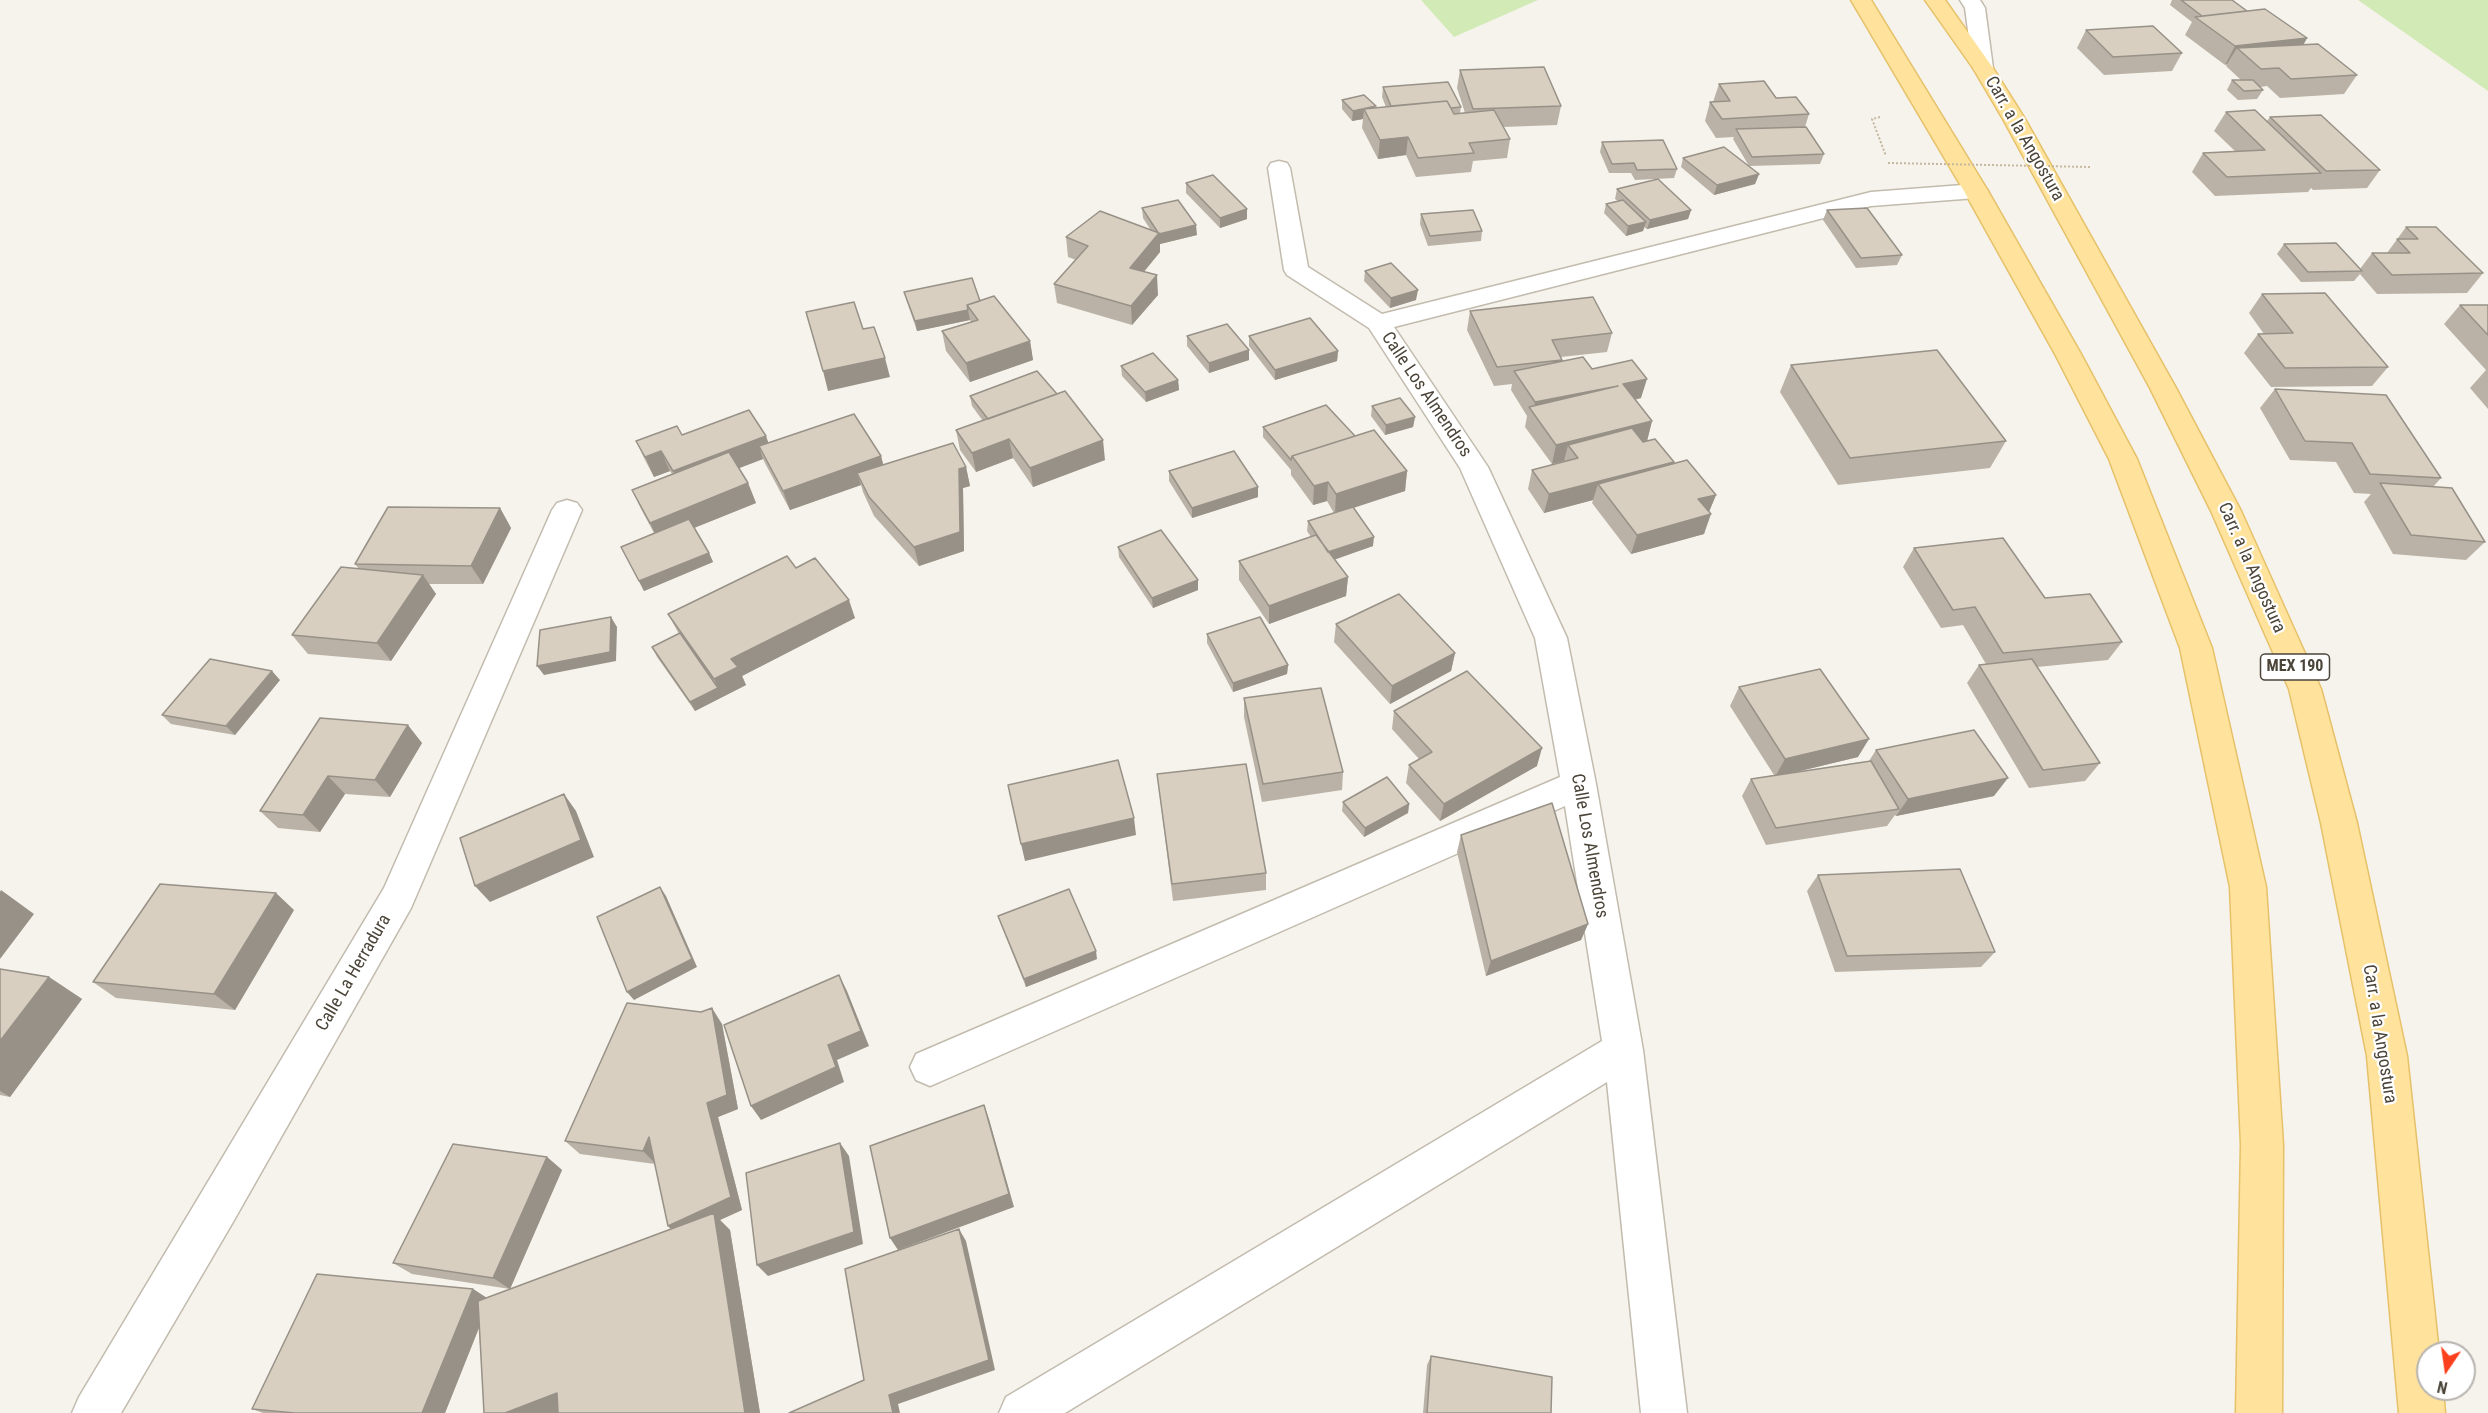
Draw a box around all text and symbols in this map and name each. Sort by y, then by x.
street label: Carr. a la Angostura [1980,73,2068,205]
street label: Calle Los Almendros [1376,328,1476,462]
street label: Carr. a la Angostura [2213,500,2289,636]
road number: MEX 190 [2260,654,2330,680]
street label: Calle Los Almendros [1566,772,1612,920]
street label: Calle La Herradura [312,911,396,1035]
street label: Carr. a la Angostura [2357,963,2401,1105]
north arrow [2416,1341,2476,1401]
text: N [2435,1377,2449,1397]

